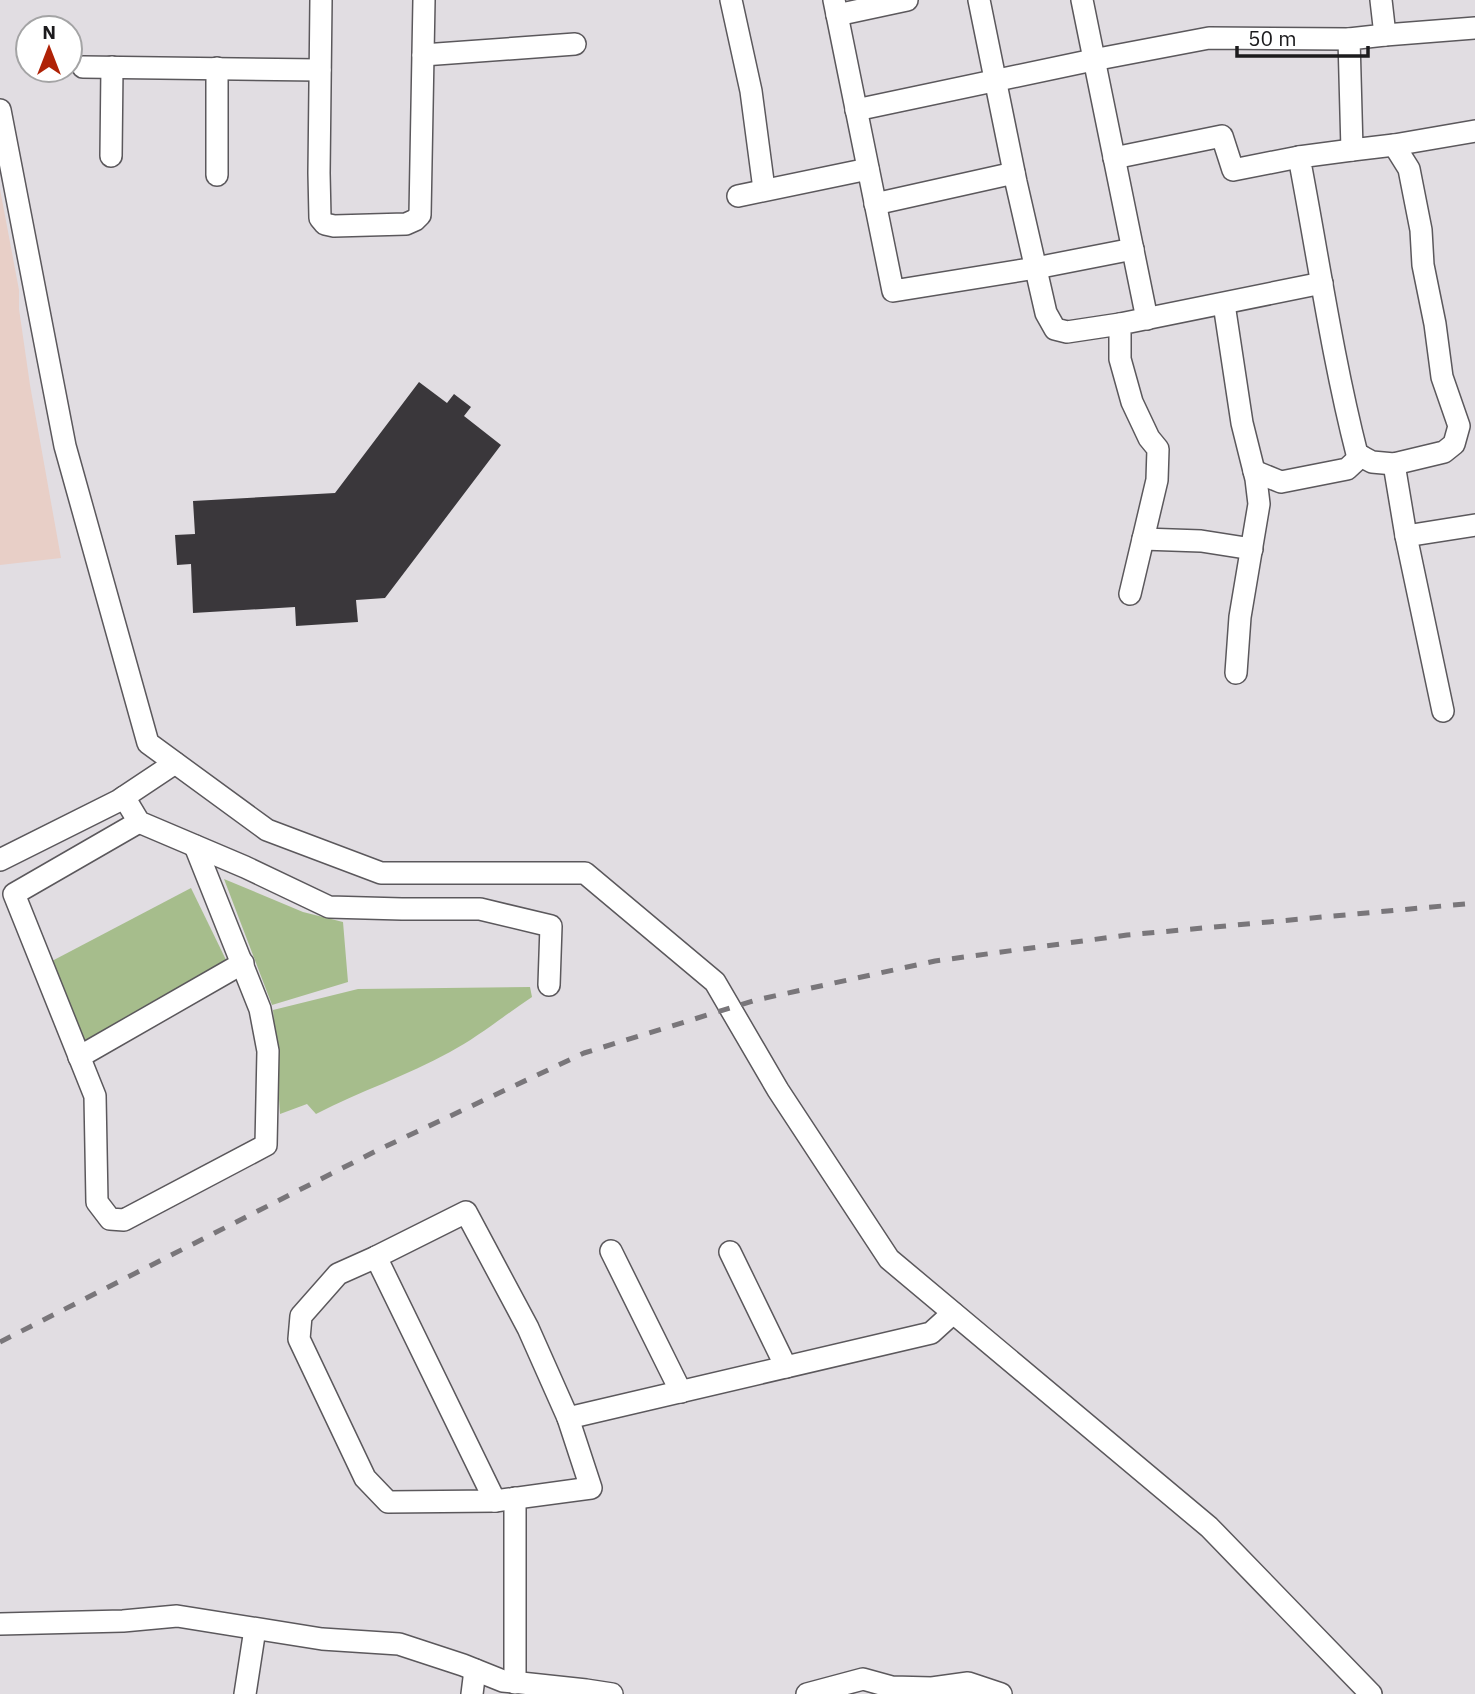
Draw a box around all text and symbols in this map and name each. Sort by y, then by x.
north arrow [14,14,84,84]
scale bar [1237,14,1368,58]
text: N [42,20,56,44]
text: 50 m [1248,24,1297,52]

